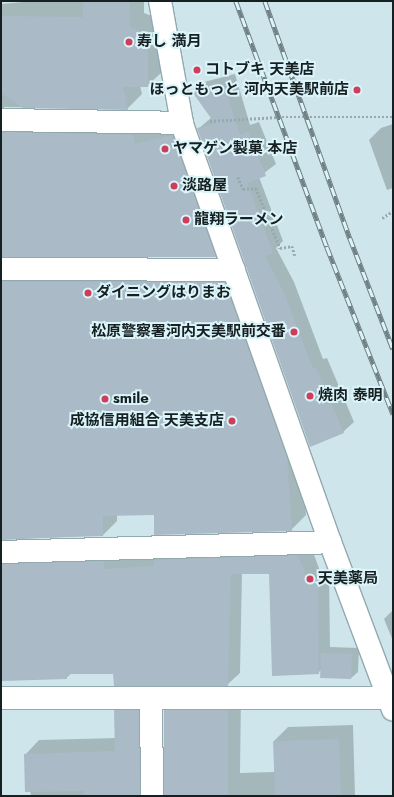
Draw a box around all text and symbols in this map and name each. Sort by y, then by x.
place label: 寿し 満月 [137,33,201,51]
marker: 寿し 満月 [124,37,134,47]
place label: コトブキ 天美店 [205,61,314,79]
marker: コトブキ 天美店 [192,65,202,75]
place label: ほっともっと 河内天美駅前店 [150,81,349,99]
marker: ほっともっと 河内天美駅前店 [352,85,362,95]
place label: ヤマゲン製菓 本店 [173,140,297,158]
marker: ヤマゲン製菓 本店 [160,144,170,154]
place label: 淡路屋 [182,177,227,195]
marker: 淡路屋 [169,181,179,191]
place label: 龍翔ラーメン [194,211,284,229]
marker: 龍翔ラーメン [181,215,191,225]
place label: ダイニングはりまお [96,284,231,302]
marker: ダイニングはりまお [83,288,93,298]
place label: 松原警察署河内天美駅前交番 [91,323,286,341]
marker: 松原警察署河内天美駅前交番 [289,327,299,337]
place label: 焼肉 泰明 [318,387,382,405]
place label: smile [113,390,149,408]
marker: 焼肉 泰明 [305,391,315,401]
marker: smile [100,394,110,404]
place label: 成協信用組合 天美支店 [70,412,224,430]
marker: 成協信用組合 天美支店 [227,416,237,426]
place label: 天美薬局 [318,570,378,588]
marker: 天美薬局 [305,574,315,584]

